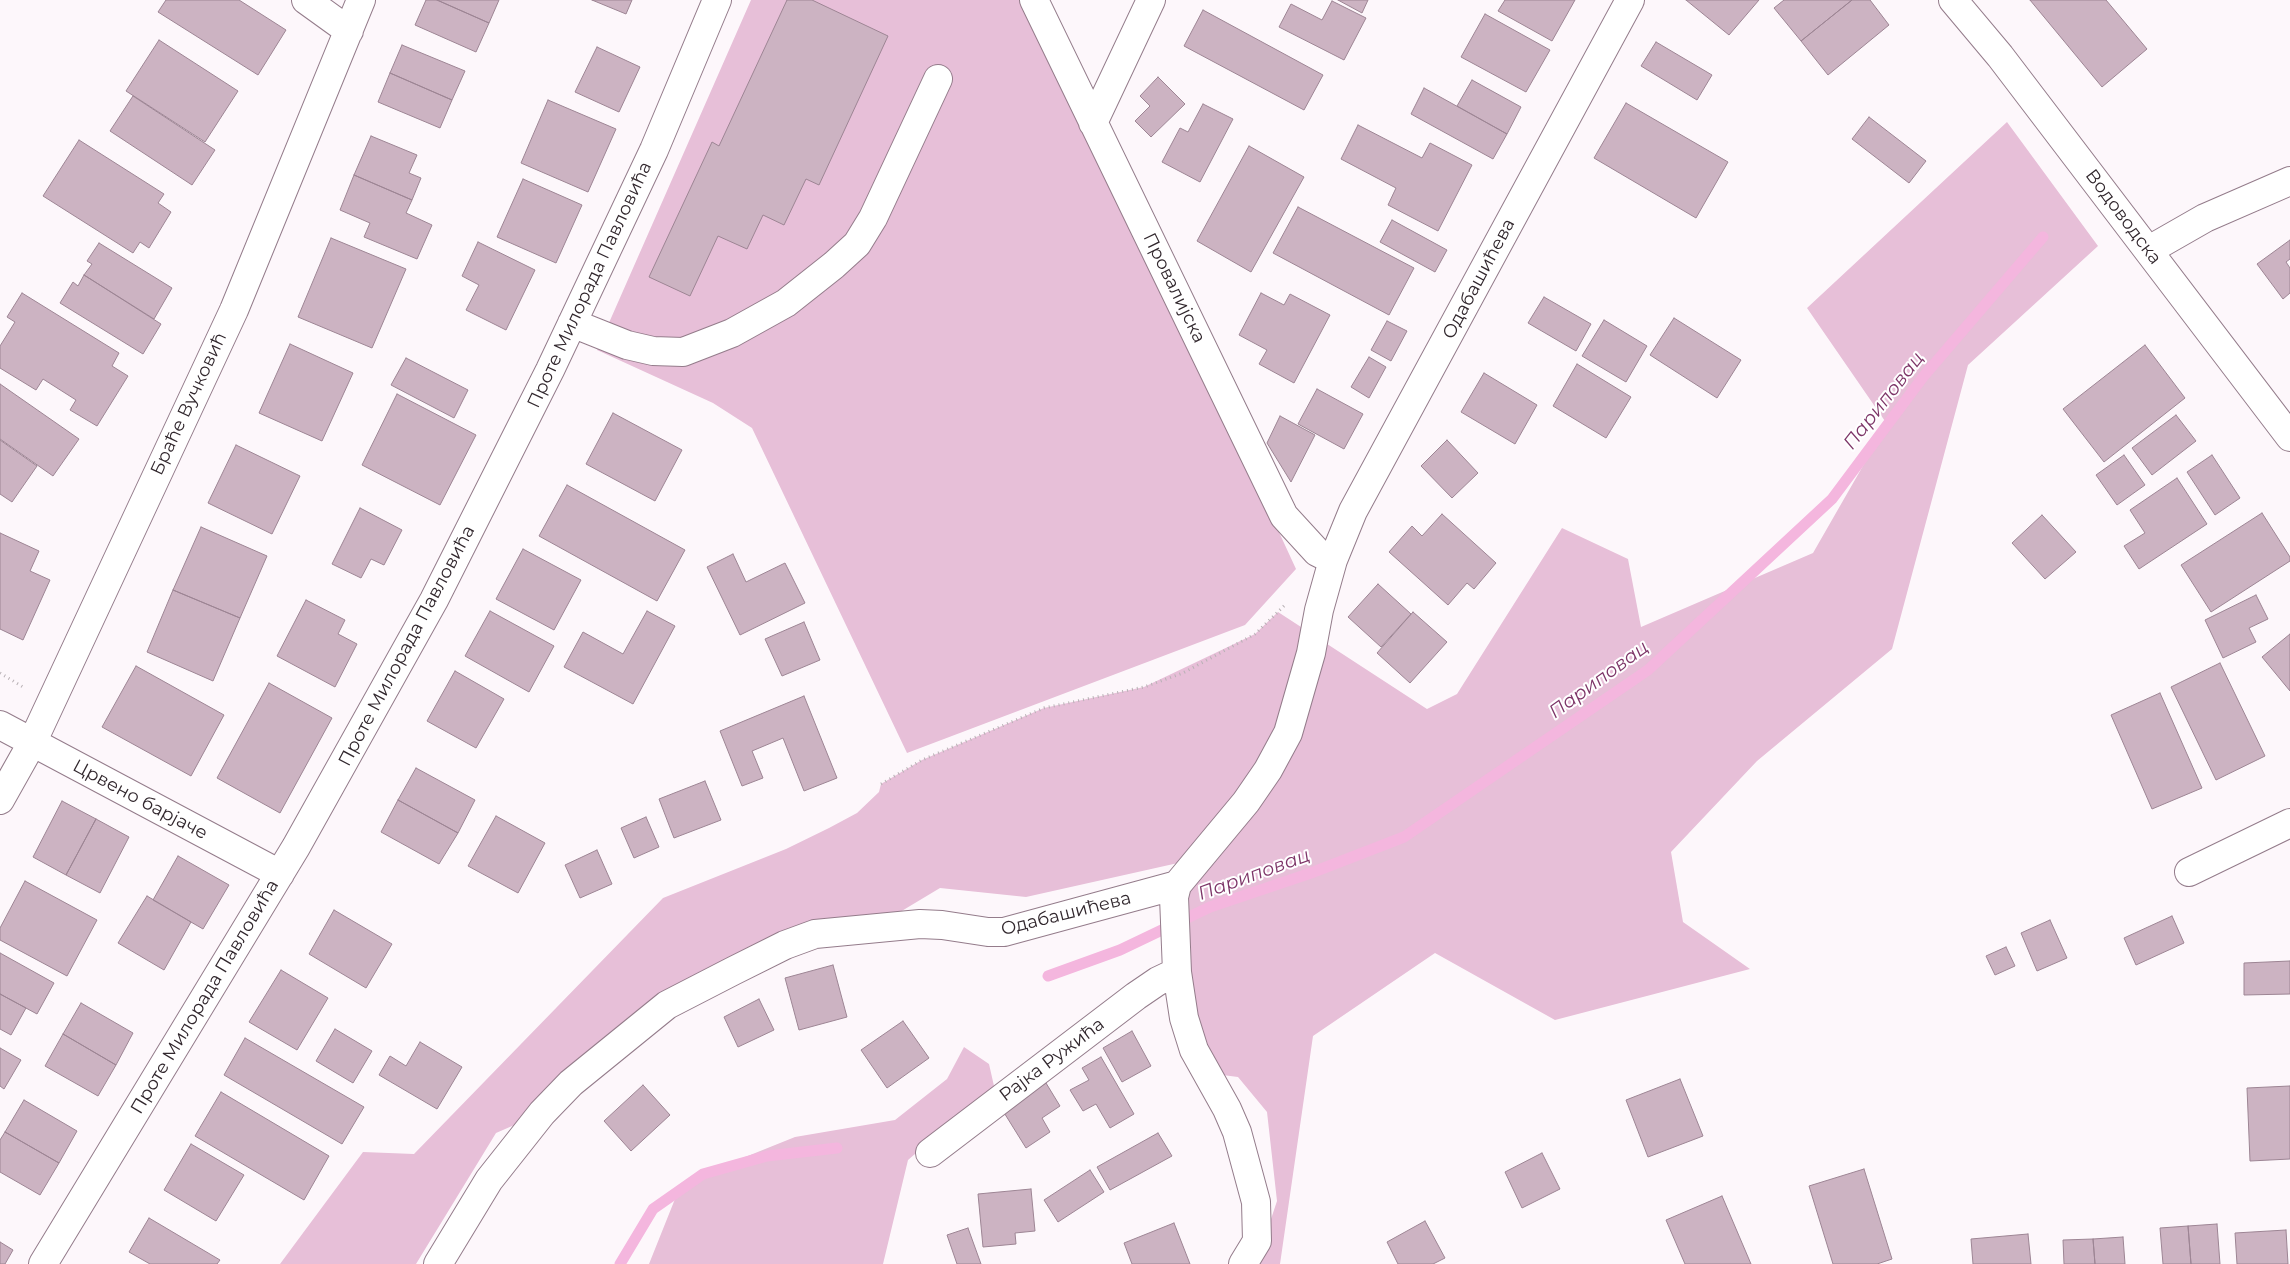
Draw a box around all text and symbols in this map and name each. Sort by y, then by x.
street label: Проте Милорада Павловића [523,158,657,412]
street label: Водоводска [2080,165,2166,269]
street label: Одабашићева [1438,215,1520,343]
street label: Провалијска [1138,229,1210,347]
street label: Браће Вучковић [146,329,232,479]
water label: Париповац [1839,348,1929,454]
street label: Проте Милорада Павловића [334,522,480,770]
water label: Париповац [1545,636,1653,724]
street label: Црвено барјаче [69,755,211,845]
water label: Париповац [1195,844,1313,906]
street label: Проте Милорада Павловића [126,876,284,1118]
street label: Одабашићева [999,887,1133,941]
street label: Рајка Ружића [995,1014,1109,1106]

